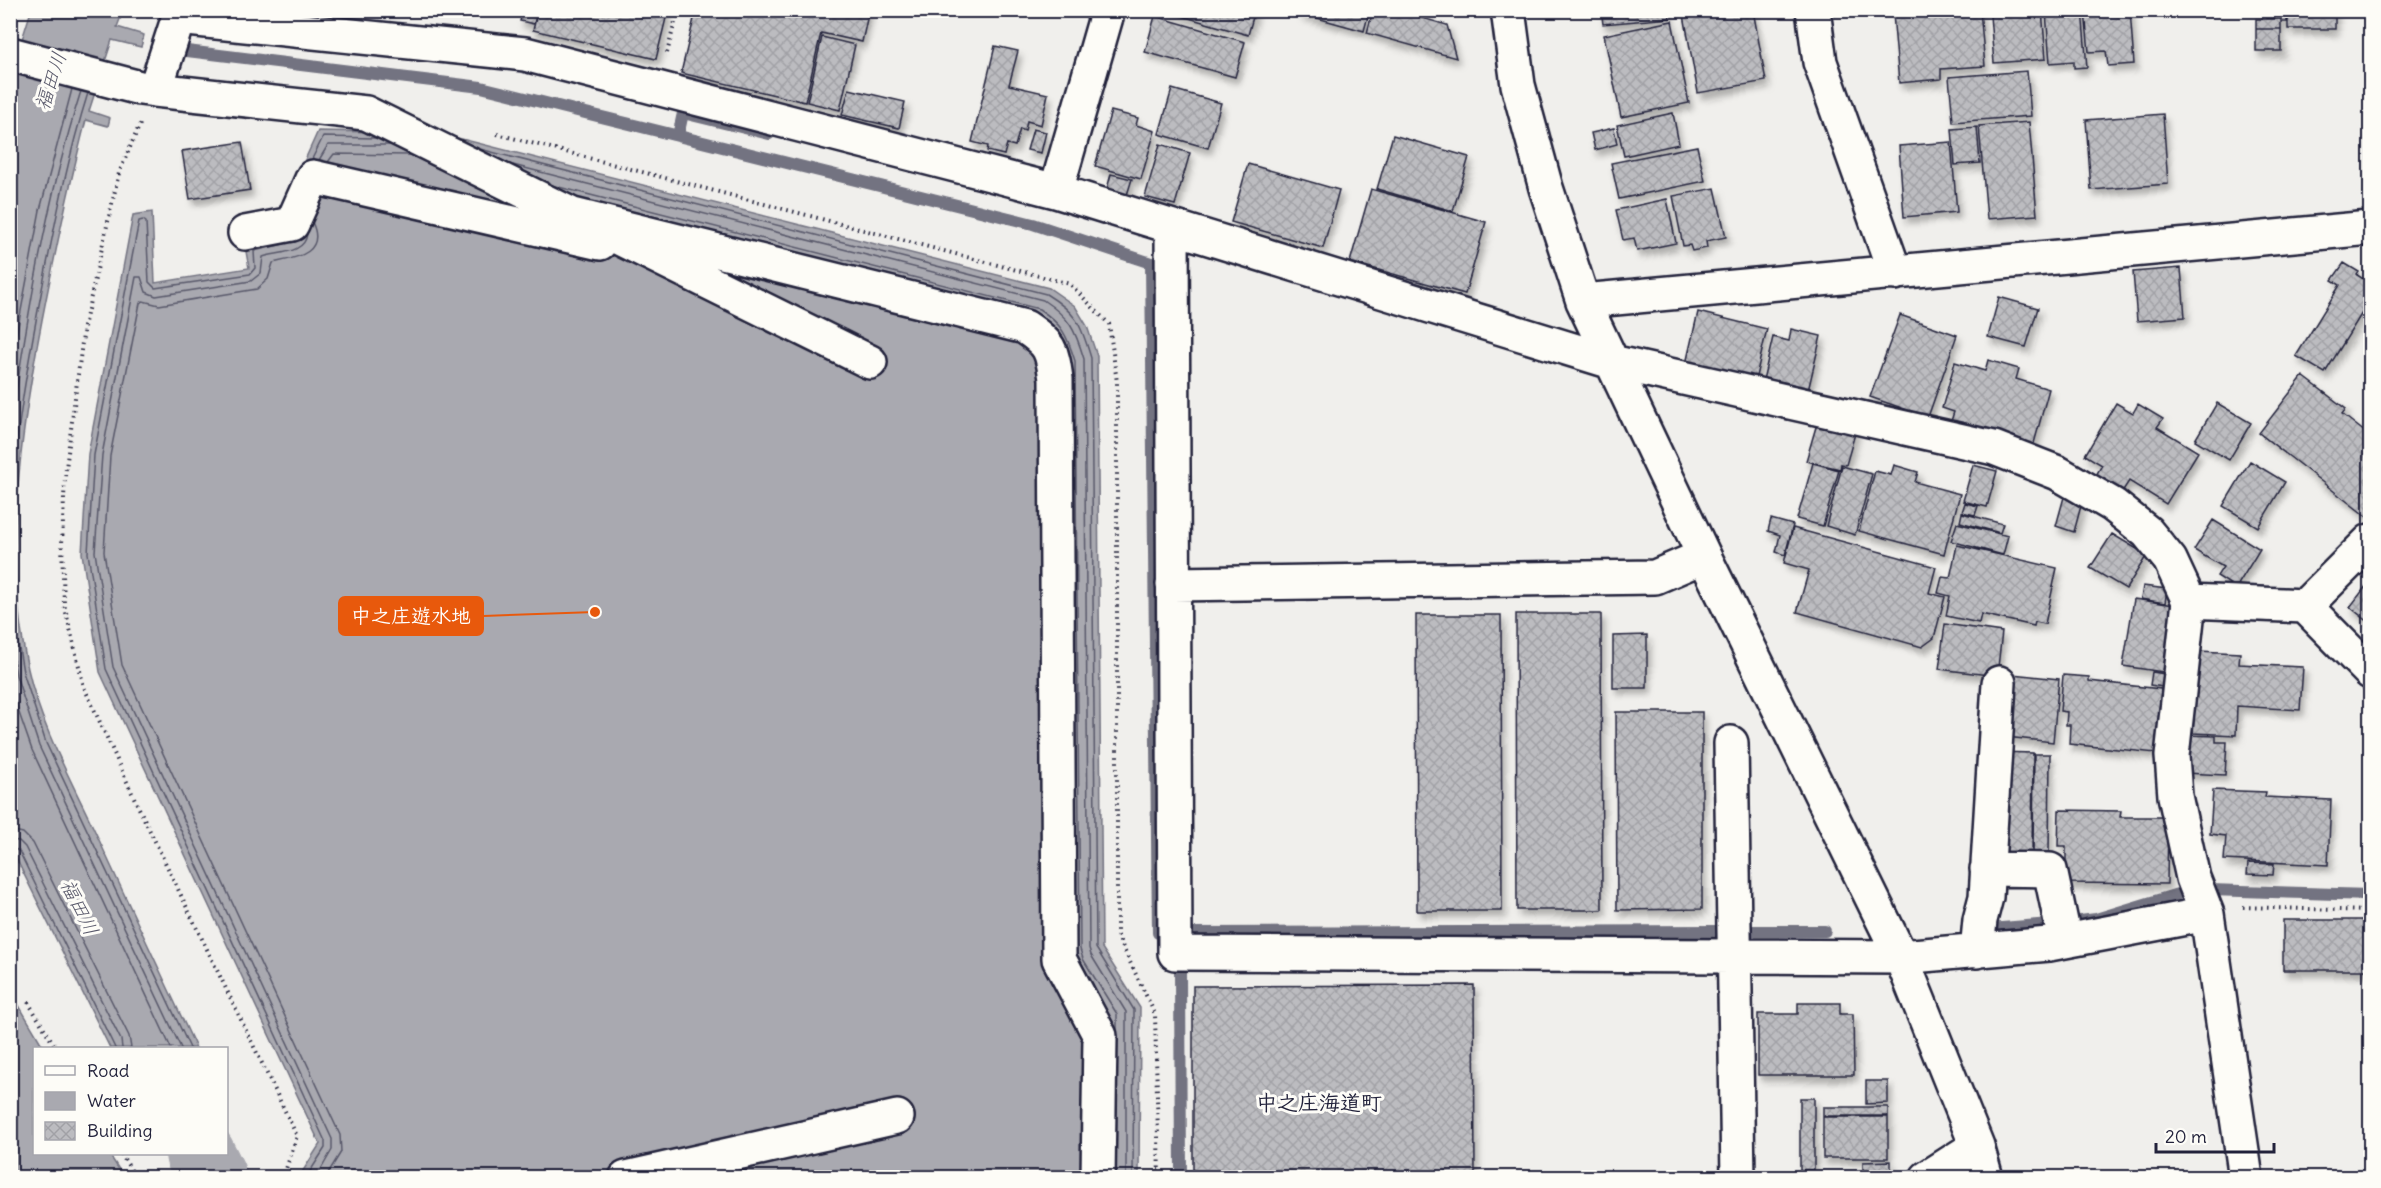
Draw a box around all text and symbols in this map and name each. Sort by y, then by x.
water label: 福田川 [29,49,71,113]
callout: 中之庄遊水地 [339,597,483,635]
text: 中之庄遊水地 [351,603,471,628]
water label: 福田川 [56,875,104,939]
legend [33,1047,228,1155]
text: Road [87,1059,130,1082]
text: Water [87,1089,137,1112]
district label: 中之庄海道町 [1256,1089,1382,1116]
scale bar [2156,1116,2274,1154]
text: Building [87,1119,152,1142]
text: 20 m [2165,1125,2207,1148]

